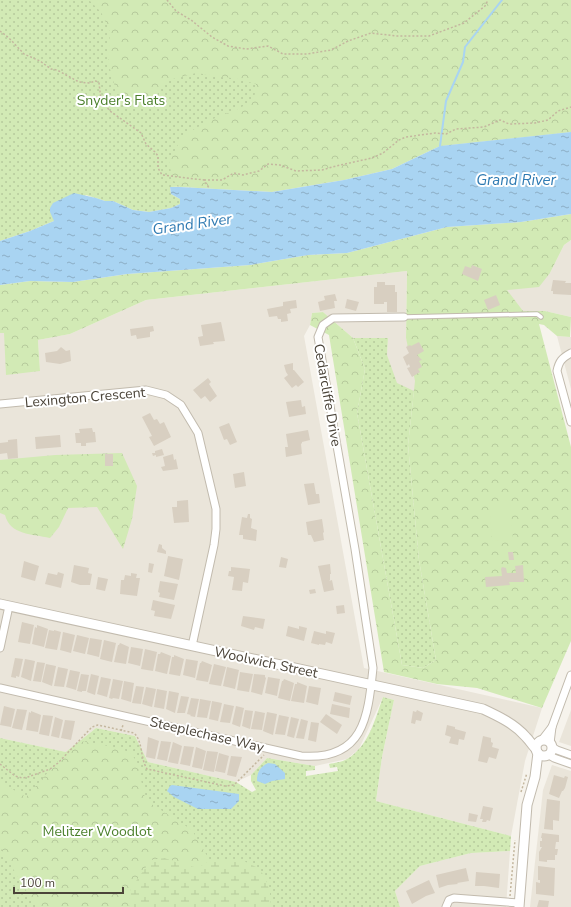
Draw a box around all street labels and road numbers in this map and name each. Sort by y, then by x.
street label: Cedarcliffe Drive [309,342,346,448]
street label: Lexington Crescent [24,383,146,412]
street label: Woolwich Street [212,642,320,683]
street label: Steeplechase Way [148,712,267,757]

